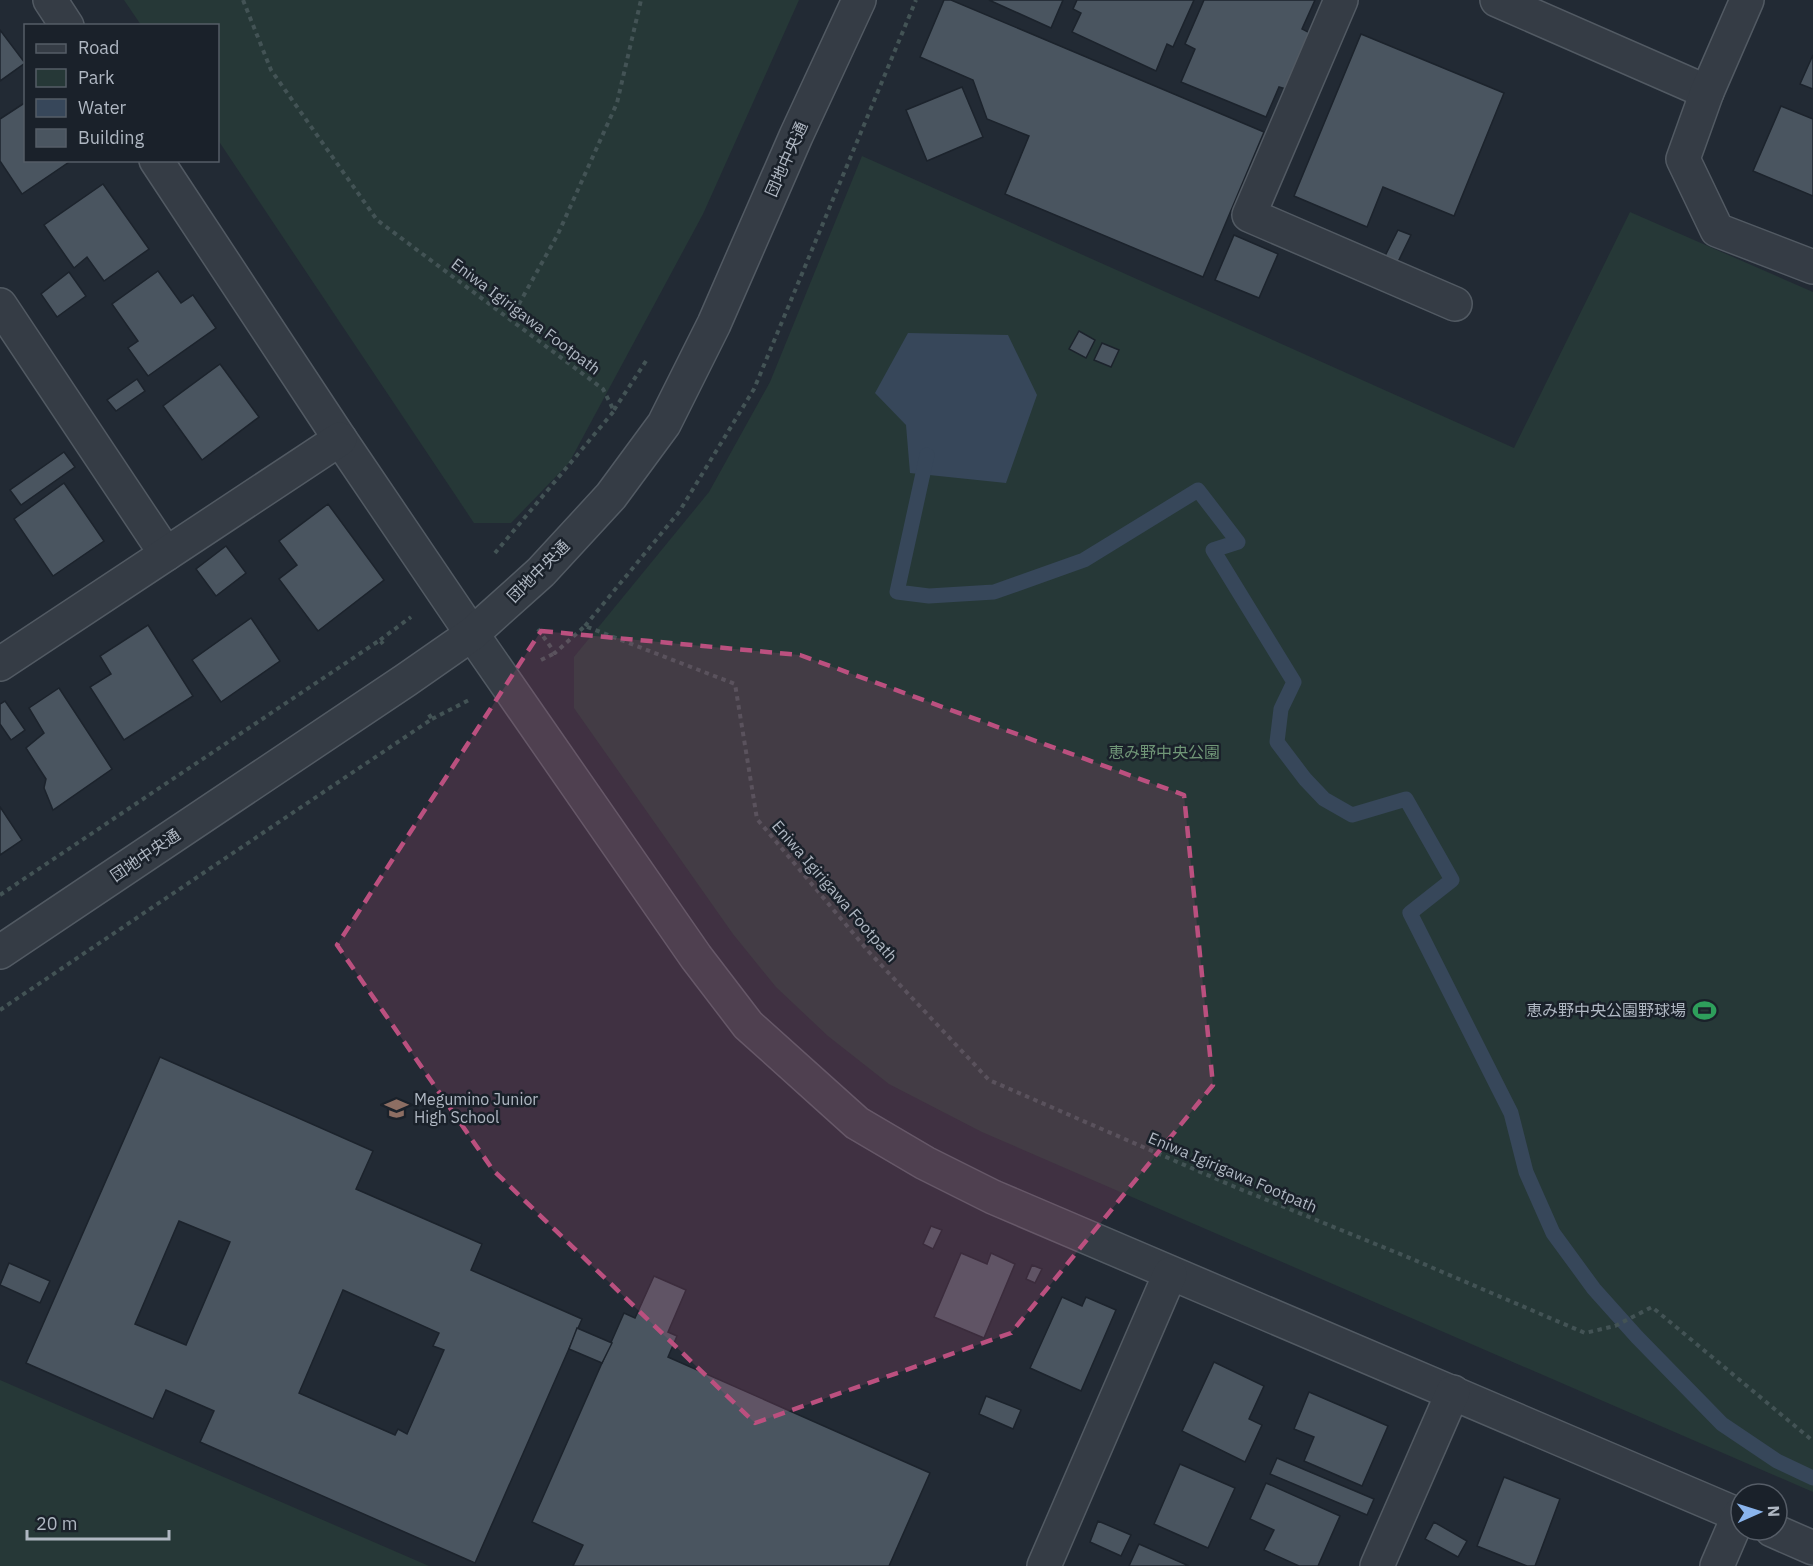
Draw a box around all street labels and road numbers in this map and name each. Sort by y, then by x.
street label: 団地中央通 [761,118,811,200]
street label: Eniwa Igirigawa Footpath [447,253,605,379]
street label: 団地中央通 [503,536,573,606]
street label: Eniwa Igirigawa Footpath [768,816,902,966]
street label: 団地中央通 [106,824,184,886]
street label: Eniwa Igirigawa Footpath [1146,1127,1320,1217]

